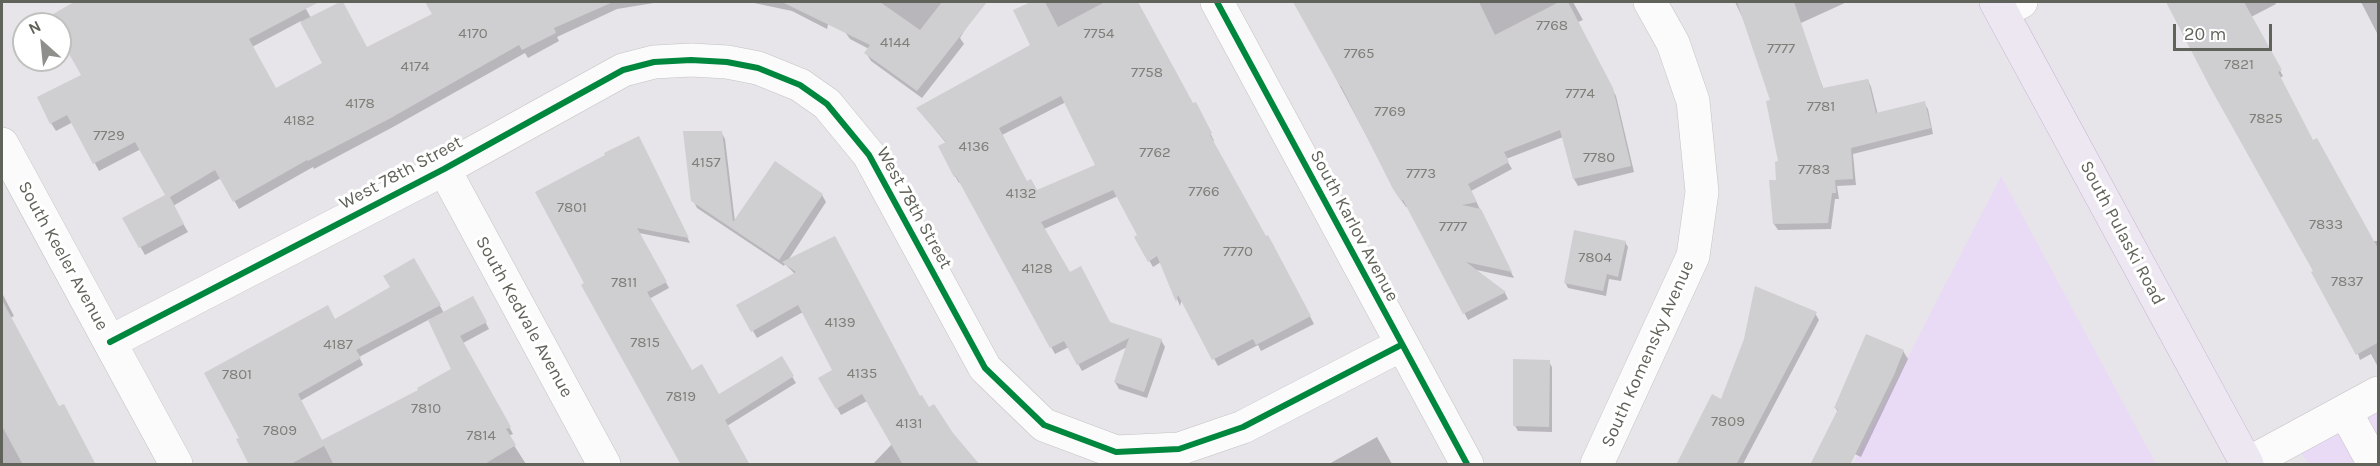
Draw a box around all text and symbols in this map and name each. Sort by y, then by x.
north arrow [12,12,72,72]
scale bar [2176,12,2275,50]
text: N [25,16,44,38]
house number: 7768 [1536,17,1568,35]
text: 20 m [2184,23,2226,45]
house number: 4170 [458,25,488,43]
house number: 7754 [1084,25,1114,43]
house number: 4144 [880,34,910,52]
house number: 7777 [1767,40,1795,58]
house number: 7765 [1343,45,1375,63]
house number: 7821 [2224,56,2254,74]
house number: 4174 [401,58,429,76]
house number: 7758 [1131,64,1163,82]
house number: 7774 [1565,85,1595,103]
house number: 4178 [345,95,375,113]
house number: 7781 [1807,98,1835,116]
house number: 7769 [1374,103,1406,121]
house number: 7825 [2249,110,2283,128]
house number: 4182 [283,112,315,130]
house number: 7729 [93,127,125,145]
street label: West 78th Street [336,132,466,214]
house number: 4136 [959,138,989,156]
street label: West 78th Street [872,143,956,273]
house number: 7762 [1139,144,1171,162]
street label: South Karlov Avenue [1305,147,1403,305]
house number: 7780 [1583,149,1615,167]
house number: 4157 [692,154,720,172]
street label: South Pulaski Road [2075,157,2169,309]
house number: 7783 [1798,161,1830,179]
house number: 7773 [1406,165,1436,183]
street label: South Keeler Avenue [13,178,113,334]
house number: 7766 [1188,183,1220,201]
house number: 4132 [1006,185,1036,203]
house number: 7801 [557,199,587,217]
house number: 7833 [2309,216,2343,234]
house number: 7777 [1439,218,1467,236]
street label: South Kedvale Avenue [471,233,577,401]
house number: 7770 [1223,243,1253,261]
house number: 7804 [1578,249,1612,267]
street label: South Komensky Avenue [1597,257,1699,451]
house number: 4128 [1021,260,1053,278]
house number: 7837 [2331,273,2363,291]
house number: 7811 [611,274,637,292]
house number: 4139 [825,314,855,332]
house number: 7815 [630,334,660,352]
house number: 4187 [323,336,353,354]
house number: 4135 [847,365,877,383]
house number: 7801 [222,366,252,384]
house number: 7819 [666,388,696,406]
house number: 7810 [411,400,441,418]
house number: 7809 [1711,413,1745,431]
house number: 4131 [895,415,923,433]
house number: 7809 [263,422,297,440]
house number: 7814 [466,427,496,445]

